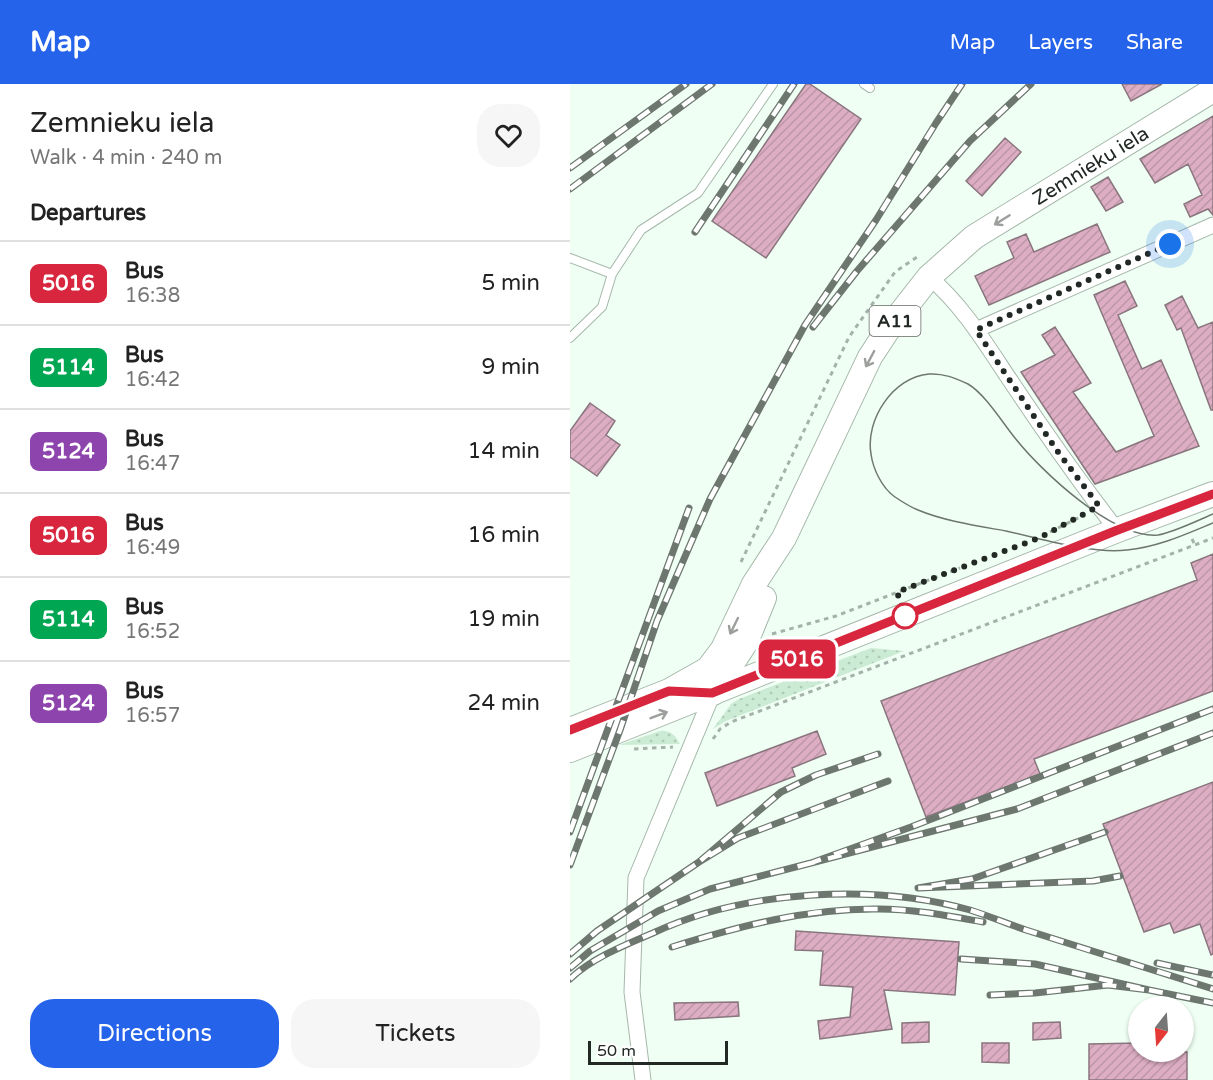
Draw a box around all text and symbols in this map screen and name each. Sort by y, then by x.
text: Map [30,25,90,59]
text: Map [950,30,995,55]
text: Layers [1028,30,1093,55]
text: Share [1126,30,1183,55]
button: heart [477,104,540,167]
text: Zemnieku iela [30,106,214,140]
street label: Zemnieku iela [1029,121,1153,211]
text: Walk · 4 min · 240 m [30,146,222,170]
text: Departures [30,200,146,226]
one-way arrow [994,214,1011,226]
your location [1155,229,1185,259]
text: Bus [125,258,164,284]
text: 5 min [481,270,540,296]
text: 5016 [42,271,95,296]
text: 16:38 [125,284,180,308]
road number: A11 [870,306,920,336]
text: Bus [125,342,164,368]
one-way arrow [864,350,875,368]
text: 9 min [481,354,540,380]
text: 5114 [42,355,95,380]
text: 16:42 [125,368,180,392]
text: Bus [125,426,164,452]
text: 14 min [468,438,540,464]
text: 5124 [42,439,95,464]
text: 16:47 [125,452,180,476]
text: Bus [125,510,164,536]
text: 16 min [468,522,540,548]
text: 5016 [42,523,95,548]
text: 16:49 [125,536,180,560]
text: Bus [125,594,164,620]
unlabelled marker [892,603,918,629]
text: 19 min [468,606,540,632]
text: 5114 [42,607,95,632]
one-way arrow [727,617,739,635]
text: 16:52 [125,620,180,644]
line badge: 5016 [755,640,839,678]
text: 5016 [771,647,823,672]
text: Bus [125,678,164,704]
text: 24 min [468,690,540,716]
text: 5124 [42,691,95,716]
text: 16:57 [125,704,180,728]
one-way arrow [649,709,668,720]
north arrow [1128,996,1194,1062]
map controls [1128,996,1194,1062]
button: Directions [30,999,279,1068]
button: Tickets [291,999,540,1068]
scale bar [588,1038,728,1066]
text: 50 m [597,1041,636,1061]

